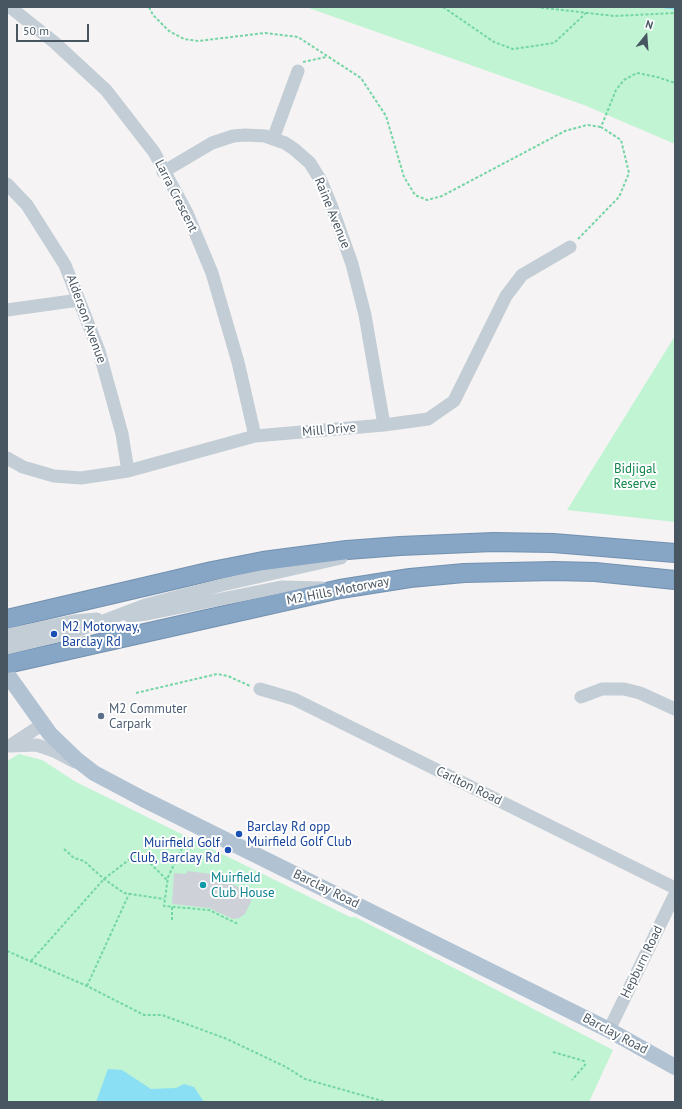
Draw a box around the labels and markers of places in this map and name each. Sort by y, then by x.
place label: M2 Motorway, Barclay Rd [62,619,140,650]
marker: M2 Motorway, Barclay Rd [49,629,59,639]
place label: M2 Commuter Carpark [109,701,187,732]
marker: M2 Commuter Carpark [96,711,106,721]
place label: Barclay Rd opp Muirfield Golf Club [247,819,352,850]
marker: Barclay Rd opp Muirfield Golf Club [234,829,244,839]
place label: Muirfield Golf Club, Barclay Rd [130,835,220,866]
marker: Muirfield Golf Club, Barclay Rd [223,845,233,855]
place label: Muirfield Club House [211,870,275,901]
marker: Muirfield Club House [198,880,208,890]

